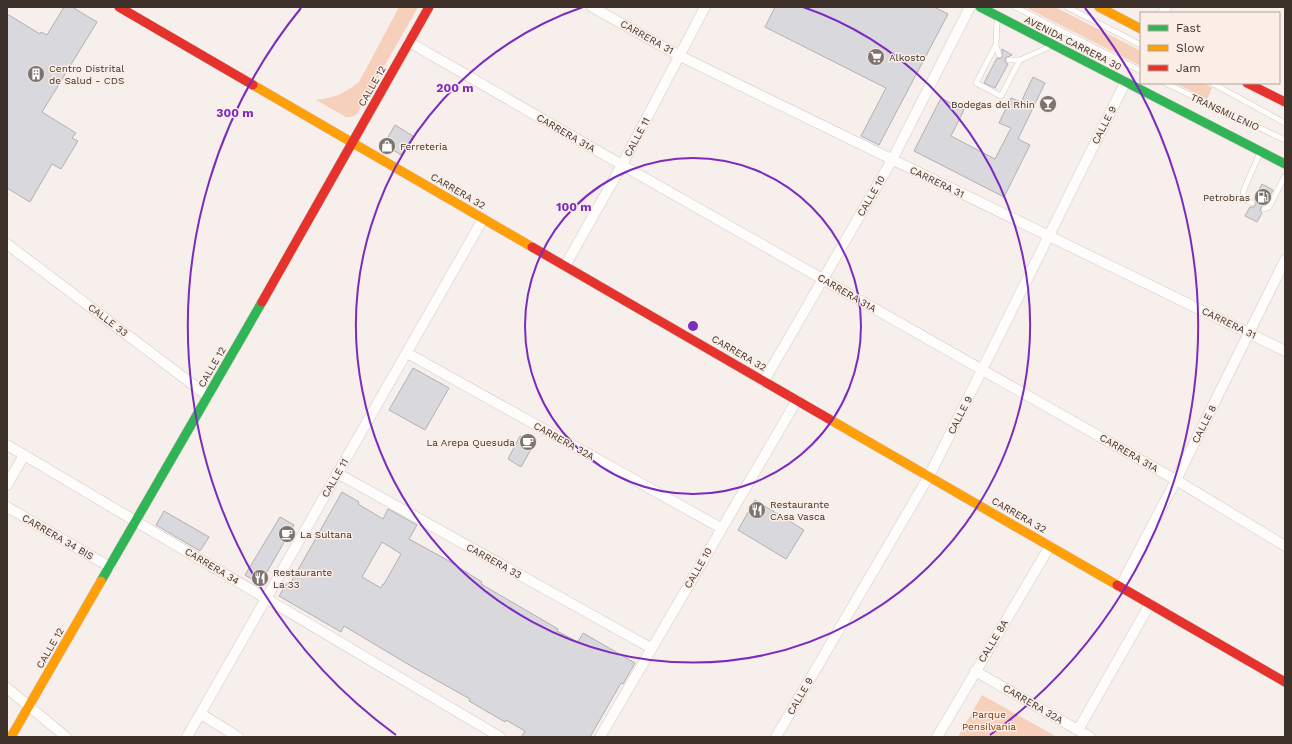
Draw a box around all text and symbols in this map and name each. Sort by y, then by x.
legend [1140,12,1280,84]
street label: AVENIDA CARRERA 30 [1023,14,1123,72]
street label: CARRERA 31 [618,18,676,56]
text: Fast [1176,21,1201,35]
text: Slow [1176,41,1204,55]
supermarket icon: Alkosto [866,47,886,67]
place label: Alkosto [889,52,926,63]
text: Jam [1176,61,1201,75]
place label: Centro Distrital de Salud - CDS [49,63,124,86]
building icon: Centro Distrital de Salud - CDS [26,64,46,84]
street label: CALLE 12 [356,64,388,108]
text: 200 m [436,81,474,95]
street label: TRANSMILENIO [1189,91,1261,133]
bar icon: Bodegas del Rhin [1038,94,1058,114]
place label: Bodegas del Rhin [951,99,1035,110]
street label: CALLE 9 [1090,104,1118,146]
text: 300 m [216,106,254,120]
street label: CARRERA 31A [535,112,598,154]
street label: CALLE 11 [622,116,652,158]
shop icon: Ferreteria [377,136,397,156]
place label: Ferreteria [400,141,448,152]
street label: CARRERA 31 [908,164,966,200]
street label: CARRERA 32 [429,171,487,211]
street label: CALLE 10 [855,174,887,218]
fuel station icon: Petrobras [1253,187,1273,207]
place label: Petrobras [1203,192,1250,203]
text: 100 m [556,200,592,214]
street label: CARRERA 31A [816,272,879,314]
street label: CALLE 33 [86,302,130,339]
street label: CARRERA 31 [1200,305,1258,341]
centre of rings [686,319,700,333]
street label: CARRERA 32 [710,333,768,373]
street label: CALLE 12 [196,345,228,389]
street label: CALLE 9 [946,394,974,436]
street label: CALLE 8 [1190,403,1218,445]
street label: CARRERA 32A [532,420,597,462]
cafe icon: La Arepa Quesuda [518,432,538,452]
street label: CARRERA 31A [1098,432,1161,474]
place label: La Arepa Quesuda [426,437,515,448]
street label: CALLE 11 [320,457,350,499]
street label: CARRERA 32 [990,495,1048,535]
place label: Restaurante CAsa Vasca [770,499,829,522]
restaurant icon: Restaurante CAsa Vasca [747,500,767,520]
street label: CARRERA 34 BIS [20,512,96,562]
cafe icon: La Sultana [277,524,297,544]
place label: La Sultana [300,529,352,540]
street label: CARRERA 33 [465,541,524,581]
street label: CARRERA 34 [183,545,241,587]
street label: CALLE 10 [682,546,714,590]
place label: Restaurante La 33 [273,567,332,590]
restaurant icon: Restaurante La 33 [250,568,270,588]
street label: CALLE 8A [976,617,1010,664]
street label: CALLE 12 [34,626,66,670]
street label: CALLE 9 [785,675,815,717]
street label: CARRERA 32A [1001,682,1065,726]
park label: Parque Pensilvania [962,709,1016,732]

